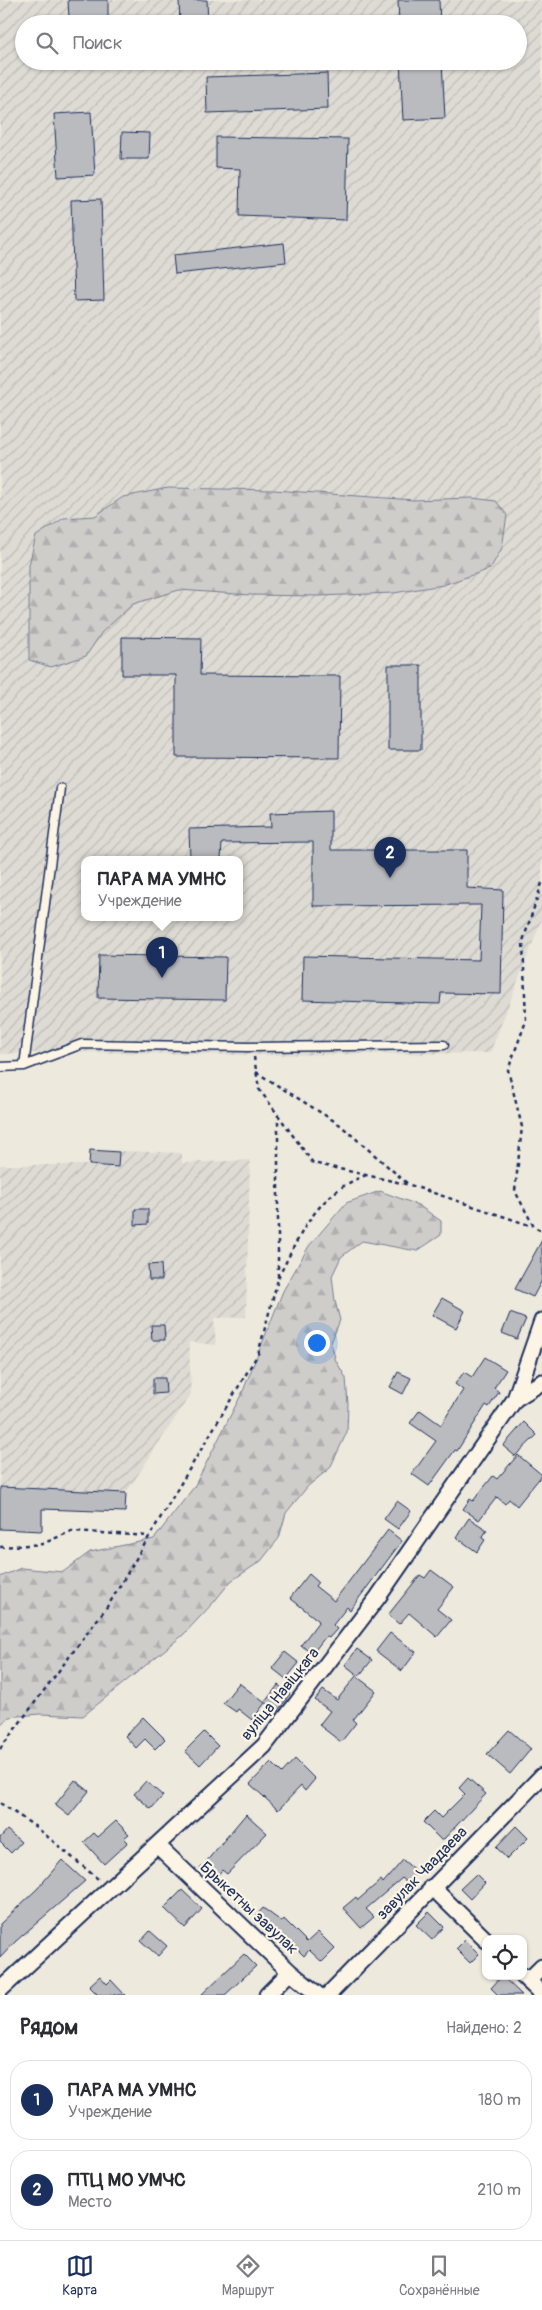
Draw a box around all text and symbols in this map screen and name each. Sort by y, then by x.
search box [15,15,527,70]
icon: search [33,29,61,57]
text: Поиск [73,31,123,55]
pin: 2 [374,837,406,878]
popup [81,856,243,921]
text: ПАРА МА УМНС [98,867,226,891]
text: Учреждение [98,891,182,911]
pin: 1 [146,937,178,978]
your location [304,1330,330,1356]
street label: вуліца Навіцкага [236,1643,324,1745]
street label: завулак Чаадаева [372,1822,472,1924]
street label: Брыкетны завулак [196,1857,302,1959]
map controls [482,1935,527,1980]
button: locate [482,1935,527,1980]
text: Рядом [20,2014,78,2041]
text: Найдено: 2 [446,2018,522,2038]
text: ПАРА МА УМНС [68,2078,197,2102]
text: 1 [34,2090,40,2110]
text: 180 m [478,2090,521,2110]
text: Учреждение [68,2102,152,2122]
text: ПТЦ МО УМЧС [68,2168,186,2192]
text: 2 [33,2180,41,2200]
text: 210 m [477,2180,521,2200]
text: Место [68,2192,112,2212]
tab: Карта [62,2252,97,2299]
tab: Маршрут [222,2252,274,2299]
tab: Сохранённые [399,2252,480,2299]

